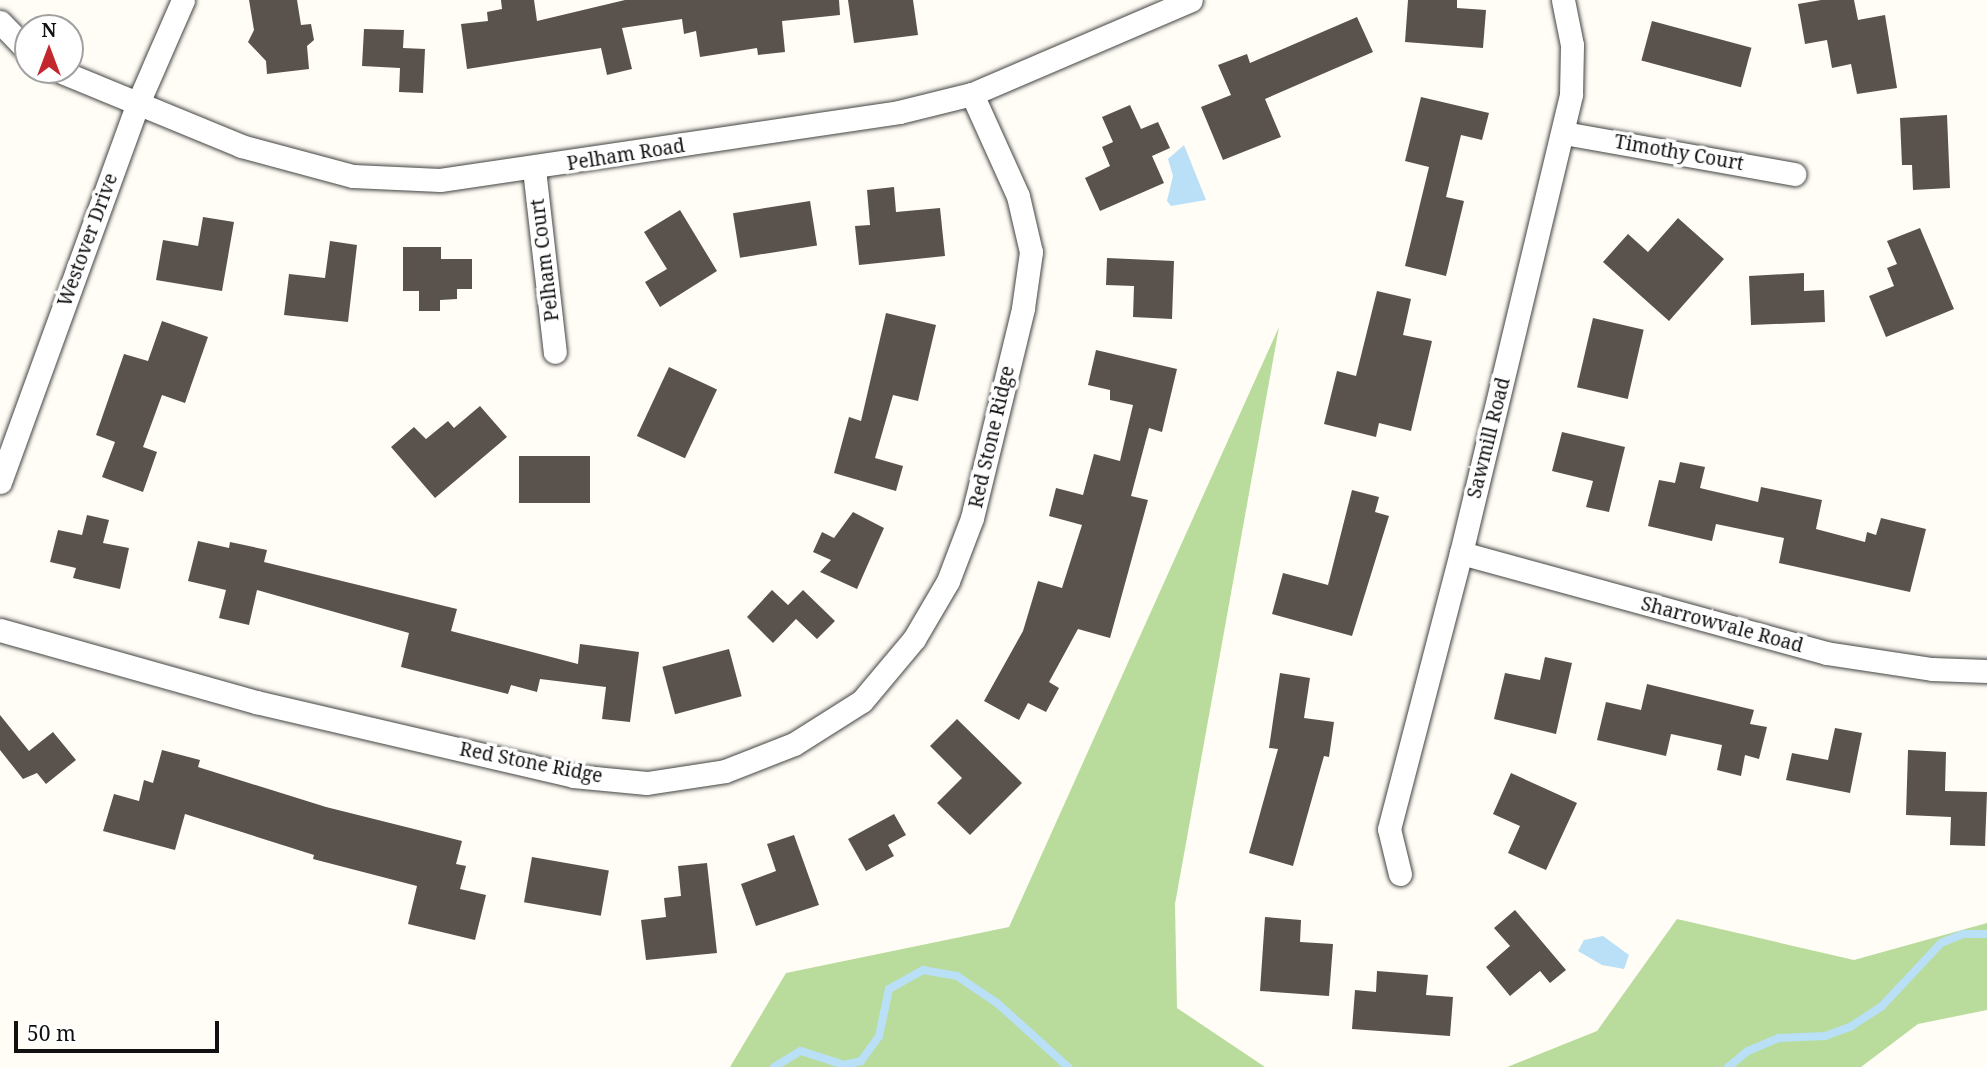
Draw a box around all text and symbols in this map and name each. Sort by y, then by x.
north arrow [14,14,84,84]
text: N [42,17,56,43]
street label: Timothy Court [1613,130,1745,176]
street label: Pelham Road [565,134,687,176]
street label: Westover Drive [53,170,123,310]
street label: Pelham Court [526,197,564,323]
street label: Red Stone Ridge [965,364,1019,510]
street label: Sawmill Road [1463,375,1515,501]
street label: Sharrowvale Road [1638,592,1806,658]
street label: Red Stone Ridge [458,738,604,788]
scale bar [18,1007,222,1052]
text: 50 m [27,1019,76,1047]

